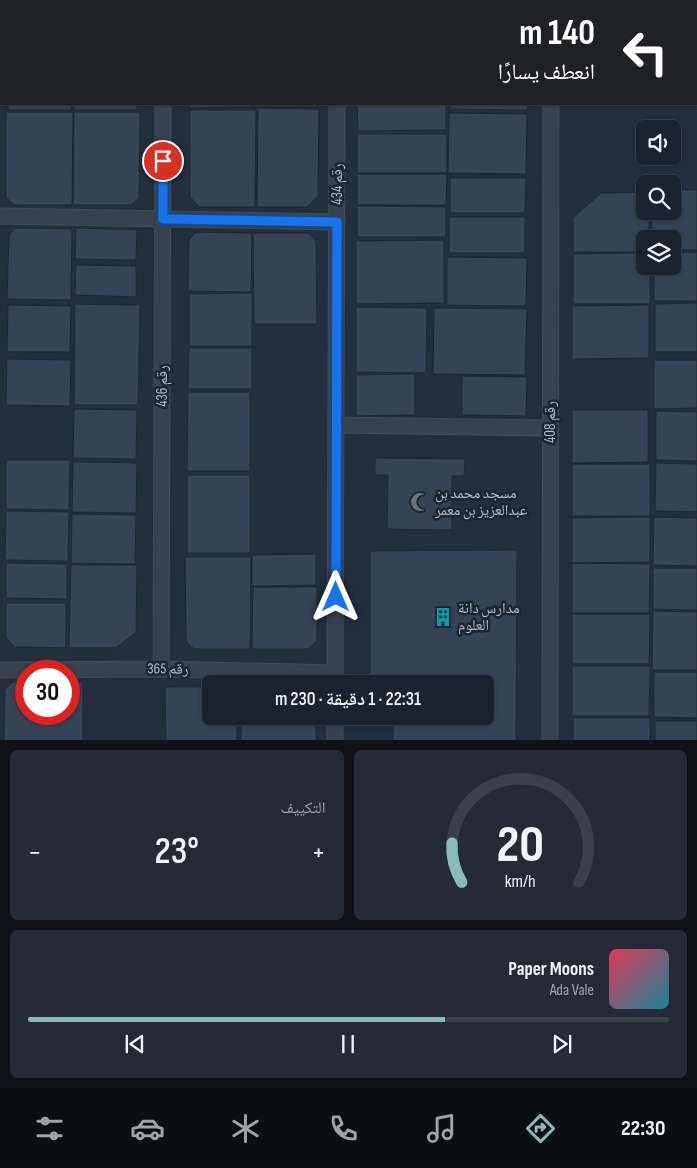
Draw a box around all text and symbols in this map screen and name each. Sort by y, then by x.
text: 140 m [519,12,595,55]
icon: left [613,20,678,85]
text: انعطف يسارًا [498,59,595,86]
map controls [636,120,681,275]
button: sound [636,120,681,165]
pin [142,140,184,182]
icon: arrive [149,147,177,175]
street label: رقم 434 [328,163,347,205]
button: search [636,175,681,220]
button: layers [636,230,681,275]
street label: رقم 436 [153,365,172,407]
street label: رقم 408 [541,401,560,443]
place label: مسجد محمد بن عبدالعزيز بن معمر [434,484,528,520]
mosque icon: مسجد محمد بن عبدالعزيز بن معمر [409,491,431,513]
position arrow [309,570,361,622]
place label: مدارس دانة العلوم [458,599,520,635]
building icon: مدارس دانة العلوم [432,606,454,628]
street label: رقم 365 [147,659,189,679]
speed limit sign: 30 [15,660,80,725]
text: 22:31 · 1 دقيقة · 230 m [275,688,421,711]
text: التكييف [281,799,326,818]
text: 20 [496,814,544,877]
text: 23° [154,829,199,874]
text: − [28,836,42,869]
text: + [312,836,326,869]
text: km/h [505,871,536,892]
text: Paper Moons [508,958,594,981]
text: Ada Vale [550,981,594,1000]
icon: previous [121,1030,149,1058]
icon: pause [334,1030,362,1058]
icon: next [548,1030,576,1058]
icon: filters [32,1111,67,1146]
icon: car [130,1111,165,1146]
icon: climate [228,1111,263,1146]
icon: phone [326,1111,361,1146]
icon: music [424,1111,459,1146]
icon: directions [523,1111,558,1146]
text: 22:30 [621,1115,665,1142]

